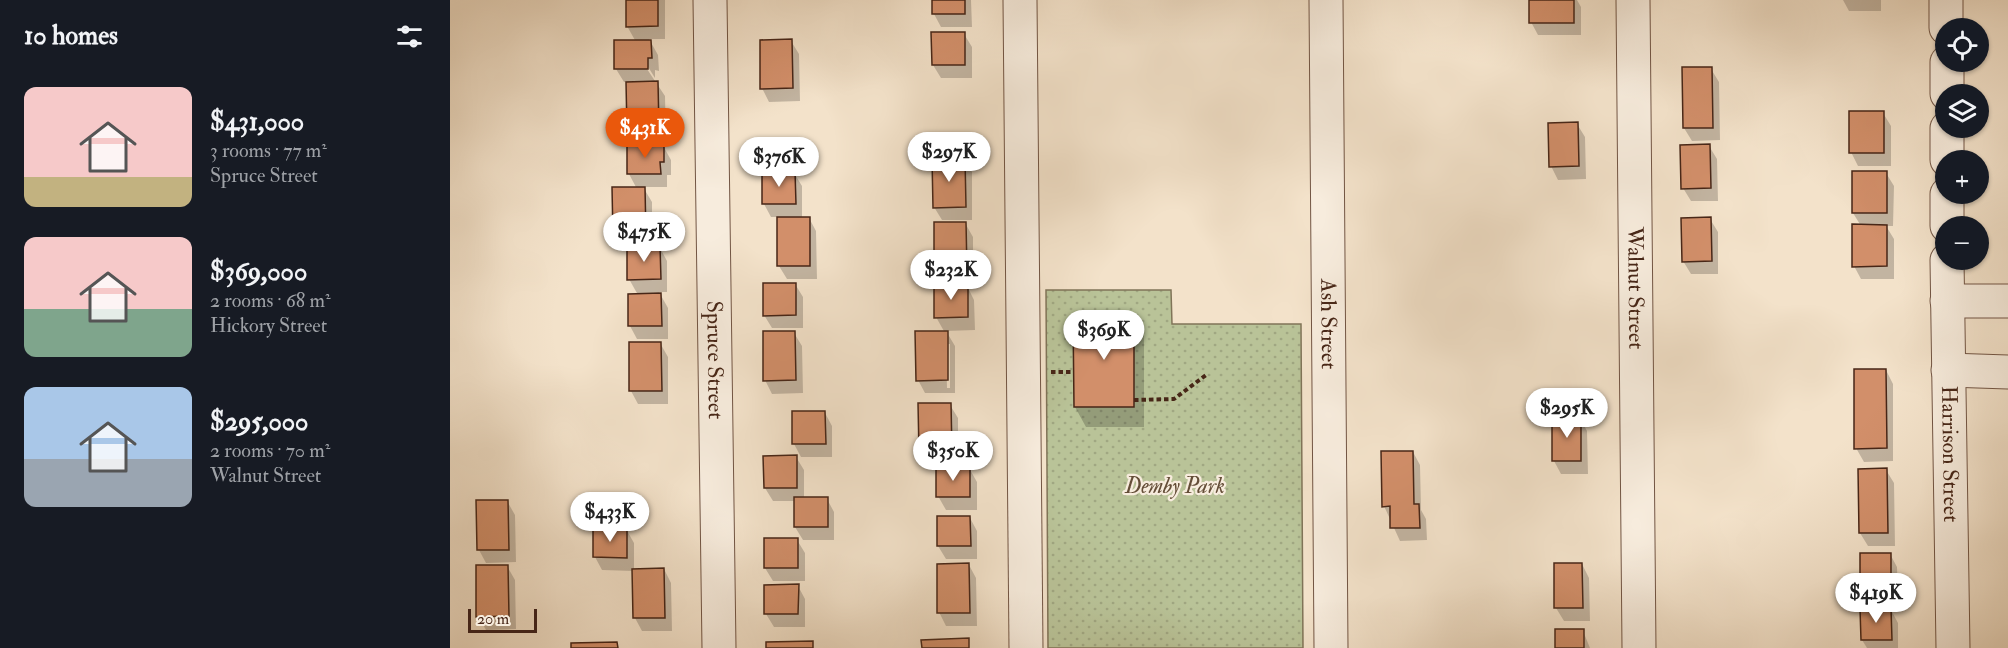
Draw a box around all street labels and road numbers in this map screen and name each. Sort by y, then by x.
street label: Walnut Street [1621,226,1650,349]
street label: Ash Street [1314,278,1343,369]
street label: Spruce Street [699,300,730,420]
street label: Harrison Street [1935,385,1965,522]

